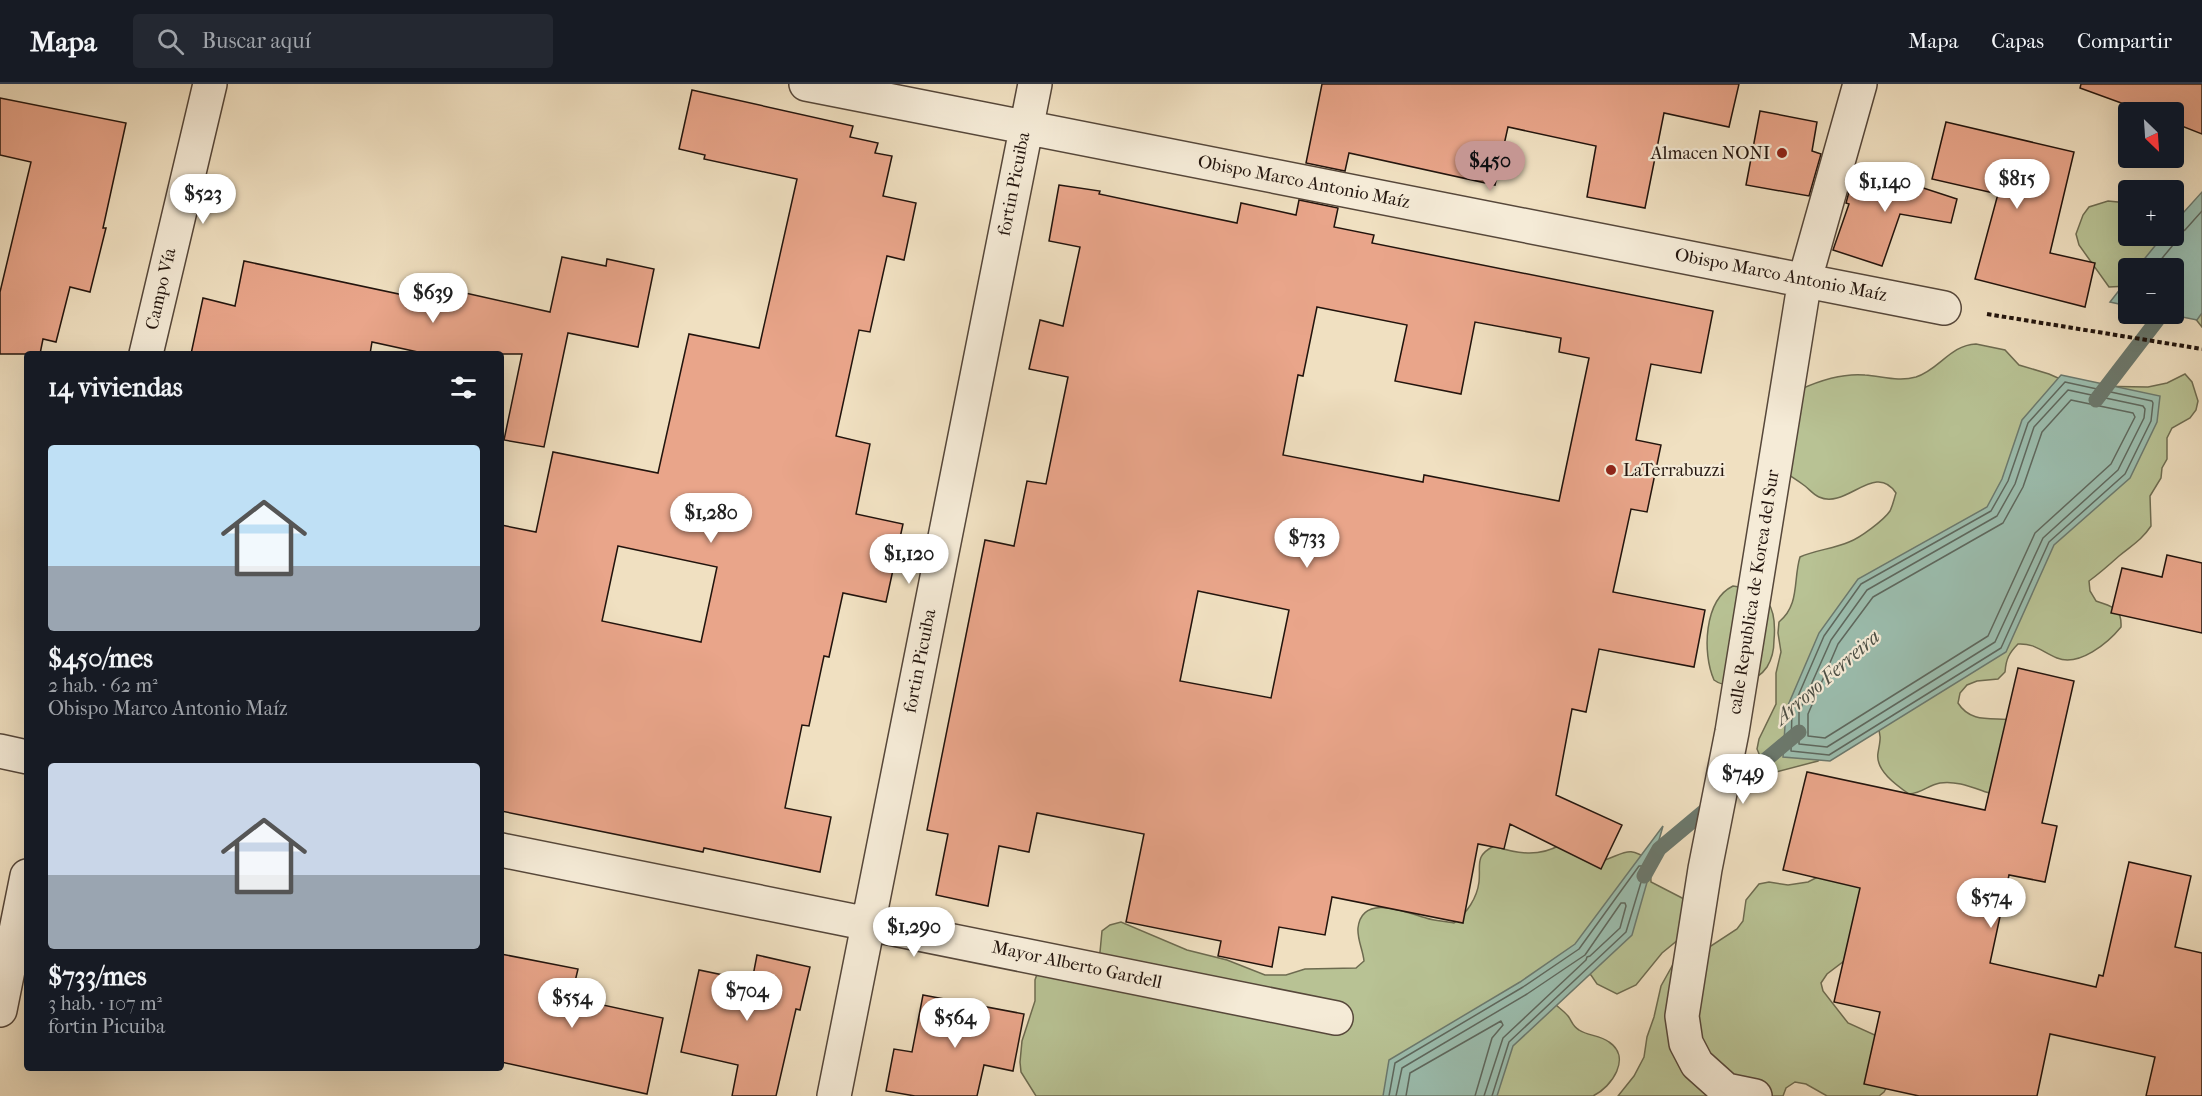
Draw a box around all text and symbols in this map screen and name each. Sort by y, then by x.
search box [133,14,553,68]
text: Mapa [30,25,97,58]
icon: search [154,25,187,58]
text: Buscar aquí [202,28,311,54]
text: Mapa [1908,29,1958,53]
text: Capas [1991,29,2044,53]
text: Compartir [2077,29,2172,53]
north arrow [2118,102,2184,168]
map controls [2118,102,2184,324]
street label: fortin Picuiba [994,130,1035,238]
pin: $450 [1454,141,1526,192]
place label: Almacen NONI [1650,143,1770,164]
marker: Almacen NONI [1775,146,1789,160]
text: $450 [1469,149,1511,172]
street label: Obispo Marco Antonio Maíz [1196,151,1412,213]
pin: $815 [1981,159,2053,210]
pin: $1,140 [1836,162,1934,213]
text: $815 [1999,167,2035,190]
text: $1,140 [1859,170,1911,193]
pin: $523 [167,174,239,225]
button: + [2118,180,2184,246]
text: $523 [184,182,222,205]
street label: Obispo Marco Antonio Maíz [1673,244,1889,306]
street label: Campo Vía [141,245,181,332]
button: − [2118,258,2184,324]
pin: $639 [397,273,469,324]
text: $639 [413,281,453,304]
icon: filters [447,371,480,404]
text: 14 viviendas [48,372,183,403]
place label: LaTerrabuzzi [1623,460,1725,481]
marker: LaTerrabuzzi [1604,463,1618,477]
street label: calle Republica de Korea del Sur [1724,468,1784,716]
icon: home [210,484,318,592]
pin: $1,280 [662,493,760,544]
text: $1,280 [684,501,738,524]
pin: $733 [1271,518,1343,569]
text: $733 [1288,526,1326,549]
pin: $1,120 [860,534,958,585]
text: $1,120 [884,542,934,565]
street label: fortin Picuiba [900,607,941,715]
water label: Arroyo Ferreira [1767,625,1884,731]
text: $450/mes [48,643,153,674]
text: 2 hab. · 62 m² [48,674,158,697]
text: Obispo Marco Antonio Maíz [48,697,288,720]
pin: $749 [1707,754,1779,805]
text: $749 [1722,762,1764,785]
icon: home [210,802,318,910]
pin: $574 [1955,878,2027,929]
text: $574 [1971,886,2011,909]
pin: $1,290 [865,907,963,958]
text: $1,290 [887,915,941,938]
street label: Mayor Alberto Gardell [990,937,1164,993]
text: $733/mes [48,961,146,992]
pin: $704 [711,971,783,1022]
pin: $554 [536,978,608,1029]
text: $704 [725,979,769,1002]
text: $554 [552,986,592,1009]
text: 3 hab. · 107 m² [48,992,162,1015]
pin: $564 [919,998,991,1049]
text: $564 [934,1006,976,1029]
text: fortin Picuiba [48,1015,165,1038]

